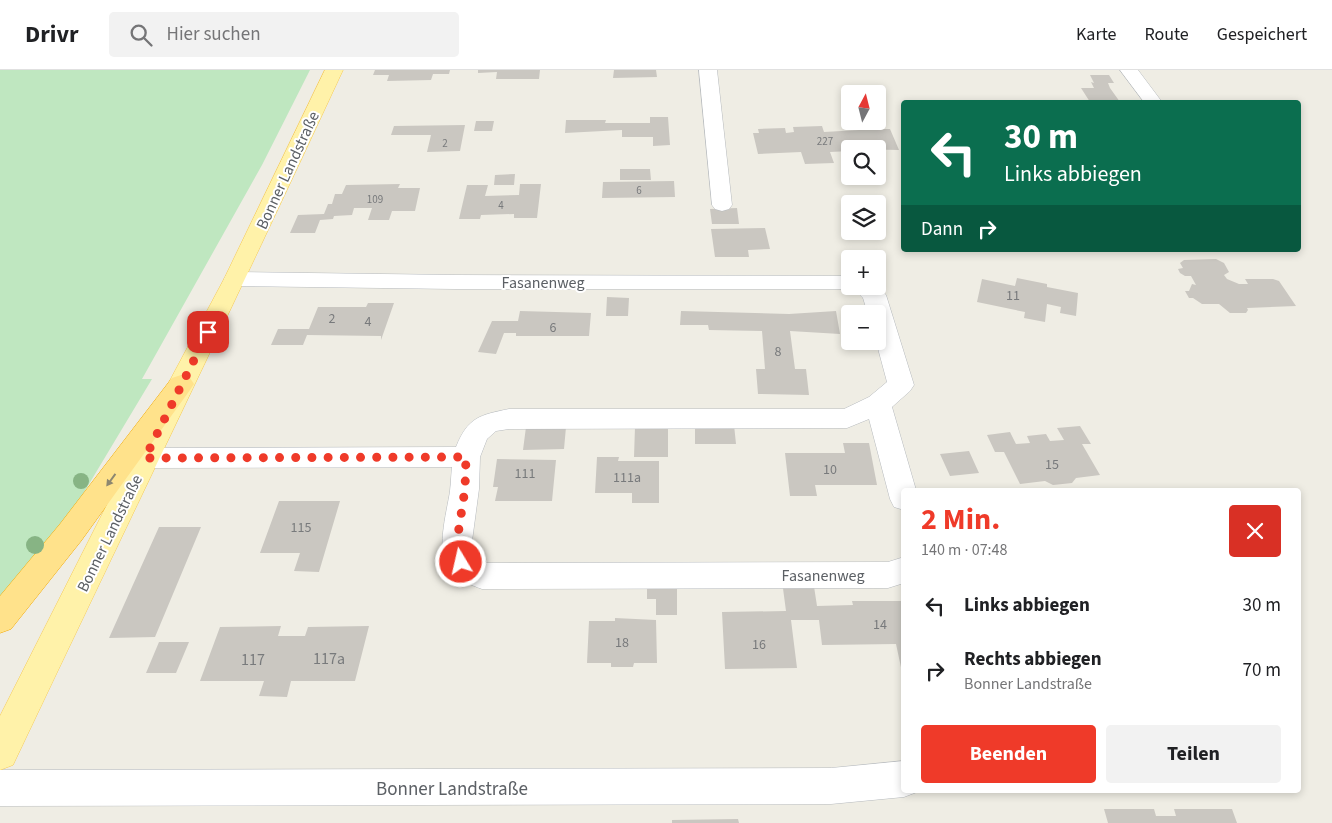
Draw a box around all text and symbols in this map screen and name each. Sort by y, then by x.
search box [109,12,459,57]
text: Drivr [25,17,79,52]
icon: search [127,21,155,49]
text: Hier suchen [167,21,261,48]
text: Karte [1076,22,1116,47]
text: Route [1144,22,1189,47]
text: Gespeichert [1217,22,1307,47]
north arrow [841,85,886,130]
map controls [841,85,886,350]
street label: Bonner Landstraße [251,108,325,233]
text: 30 m [1004,112,1078,162]
icon: left [921,120,986,185]
house number: 227 [817,134,833,149]
house number: 2 [442,136,448,151]
button: search [841,140,886,185]
text: Links abbiegen [1004,158,1142,190]
house number: 6 [636,183,642,198]
house number: 109 [367,192,383,207]
button: layers [841,195,886,240]
house number: 4 [498,198,504,213]
icon: right [973,215,1001,243]
text: Dann [921,216,963,243]
button: + [841,250,886,295]
street label: Fasanenweg [502,272,584,294]
house number: 11 [1006,286,1020,306]
button: − [841,305,886,350]
house number: 2 [329,309,336,329]
pin [187,311,229,353]
house number: 4 [365,312,372,332]
icon: arrive [194,318,222,346]
house number: 6 [550,318,557,338]
house number: 8 [775,342,782,362]
house number: 15 [1045,455,1059,475]
house number: 10 [823,460,837,480]
house number: 111 [515,464,535,484]
house number: 111a [613,468,641,488]
street label: Bonner Landstraße [72,471,148,596]
one-way arrow [105,473,116,486]
text: 2 Min. [921,498,1000,541]
button: close [1229,505,1281,557]
house number: 115 [291,518,311,538]
position arrow [434,535,486,587]
text: 140 m · 07:48 [921,539,1008,561]
street label: Fasanenweg [782,565,864,587]
icon: left [921,592,949,620]
text: Links abbiegen [964,592,1090,619]
text: 30 m [1243,592,1281,619]
house number: 14 [873,615,887,635]
house number: 18 [615,633,629,653]
house number: 16 [752,635,766,655]
text: Rechts abbiegen [964,646,1102,673]
house number: 117a [313,648,345,670]
house number: 117 [241,649,265,671]
icon: right [921,657,949,685]
text: 70 m [1243,657,1281,684]
text: Bonner Landstraße [964,673,1092,695]
button: Beenden [921,725,1096,783]
button: Teilen [1106,725,1281,783]
street label: Bonner Landstraße [376,776,528,803]

